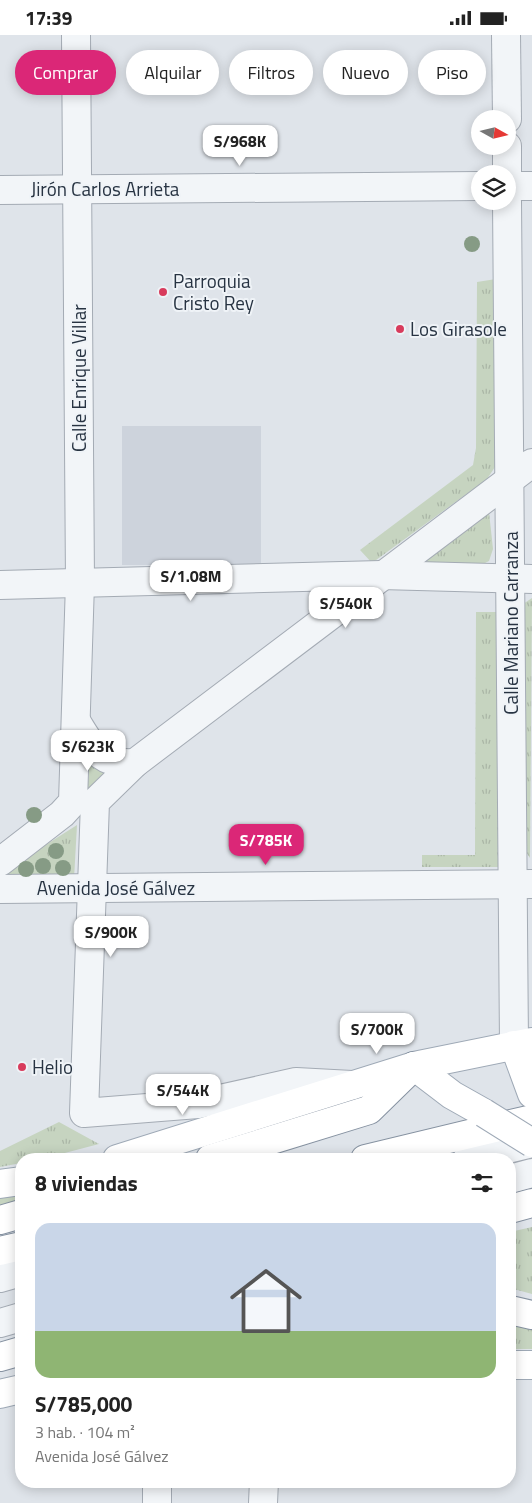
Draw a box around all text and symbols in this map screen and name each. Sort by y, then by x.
text: 17:39 [25,3,72,32]
chip: Comprar [15,50,116,95]
chip: Alquilar [126,50,219,95]
chip: Filtros [229,50,313,95]
chip: Nuevo [323,50,408,95]
chip: Piso [418,50,486,95]
north arrow [471,110,516,155]
map controls [471,110,516,210]
pin: S/968K [199,125,281,167]
text: S/968K [214,129,266,153]
button: layers [471,165,516,210]
street label: Jirón Carlos Arrieta [31,174,180,203]
place label: Parroquia Cristo Rey [173,266,254,317]
marker: Parroquia Cristo Rey [157,286,169,298]
street label: Calle Enrique Villar [64,304,93,452]
place label: Los Girasole [410,314,507,343]
marker: Los Girasole [394,323,406,335]
street label: Calle Mariano Carranza [496,531,525,715]
pin: S/1.08M [145,559,237,602]
text: S/1.08M [161,564,221,588]
pin: S/540K [305,587,387,629]
text: S/540K [320,591,372,615]
pin: S/623K [47,729,129,772]
text: S/623K [62,734,114,758]
pin: S/785K [225,823,307,866]
text: S/785K [240,828,292,852]
street label: Avenida José Gálvez [37,873,195,902]
pin: S/900K [70,915,152,958]
text: S/900K [85,920,137,944]
pin: S/700K [336,1013,418,1055]
text: S/700K [351,1017,403,1041]
place label: Helio [32,1052,73,1081]
marker: Helio [16,1061,28,1073]
pin: S/544K [142,1073,224,1116]
text: S/544K [157,1078,209,1102]
text: 8 viviendas [35,1167,138,1199]
icon: filters [468,1169,496,1197]
icon: home [221,1256,311,1346]
text: S/785,000 [35,1388,132,1420]
text: 3 hab. · 104 m² [35,1420,135,1444]
text: Avenida José Gálvez [35,1444,169,1468]

